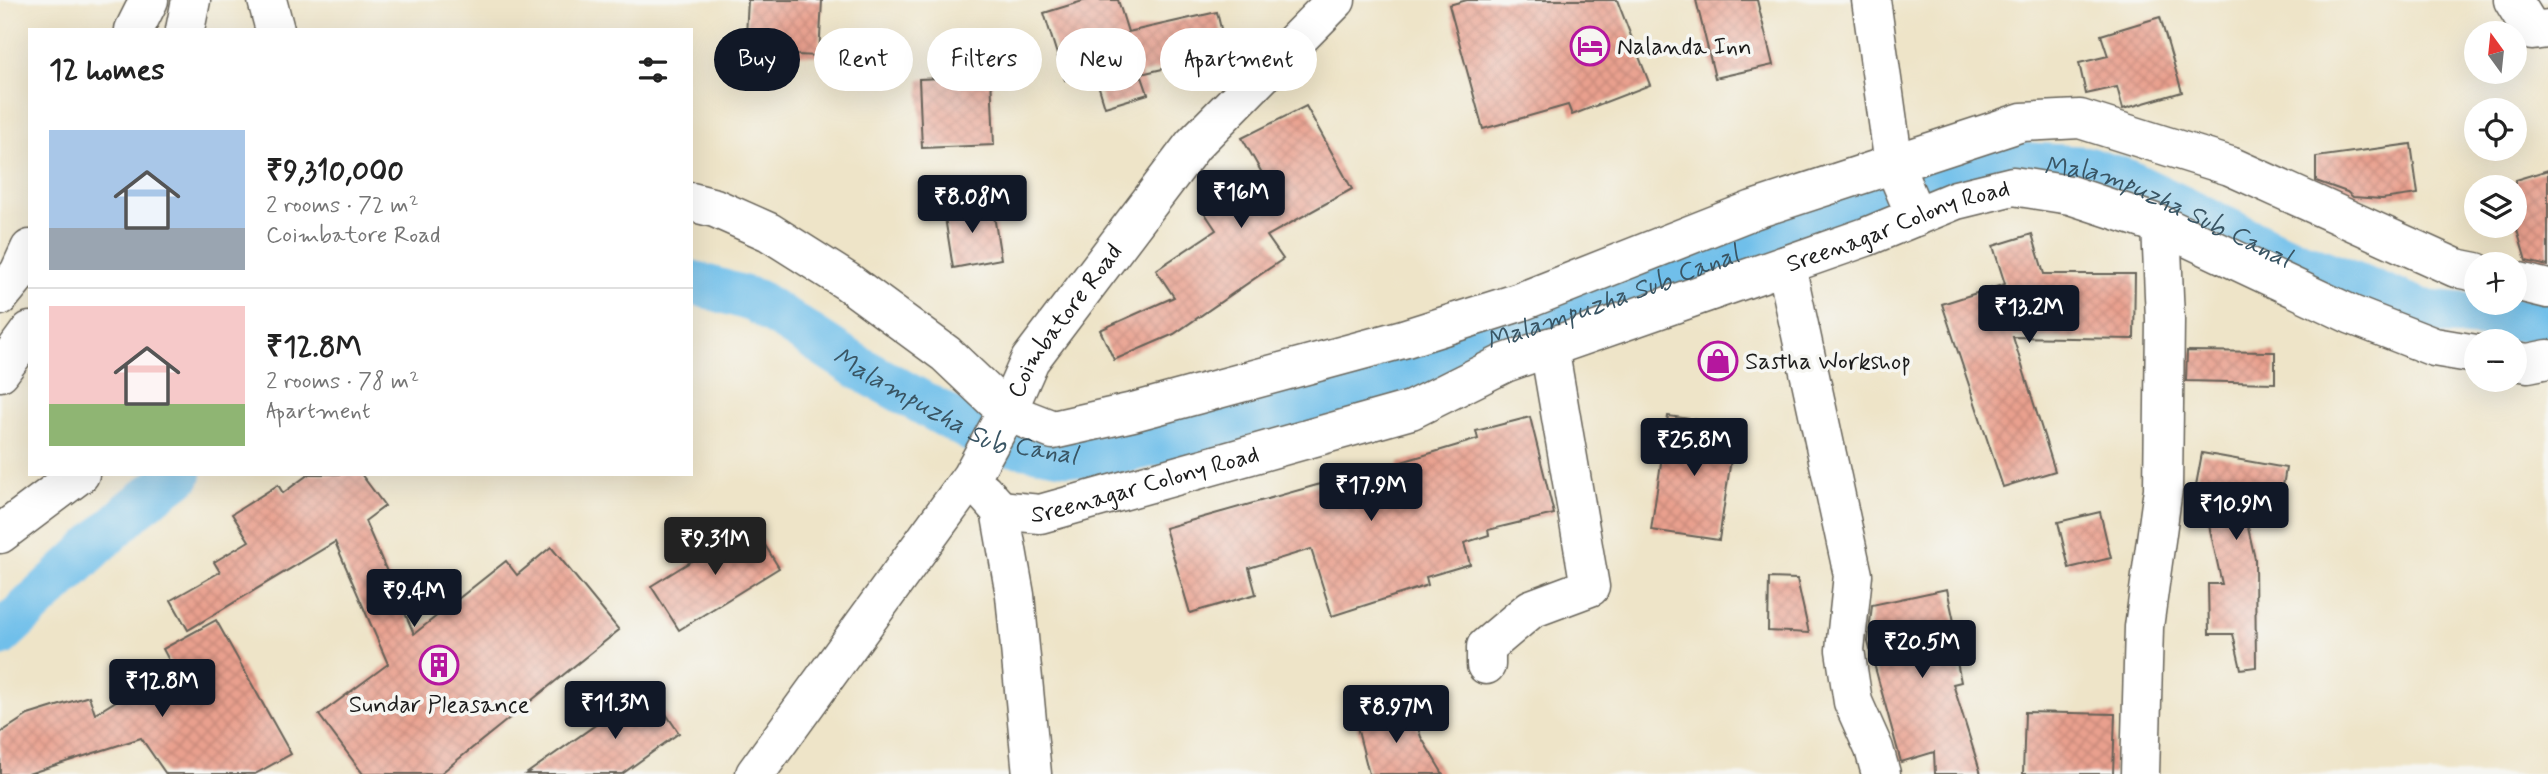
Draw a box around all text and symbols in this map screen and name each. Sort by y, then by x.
north arrow [2464,21,2527,84]
map controls [2464,21,2527,392]
hotel icon: Nalanda Inn [1569,25,1611,67]
chip: Buy [714,28,800,91]
chip: Rent [814,28,913,91]
chip: Filters [927,28,1042,91]
chip: New [1056,28,1146,91]
chip: Apartment [1160,28,1317,91]
place label: Nalanda Inn [1617,32,1752,63]
text: 12 homes [49,51,165,90]
icon: filters [634,51,672,89]
button: locate [2464,98,2527,161]
water label: Malampuzha Sub Canal [2043,150,2298,277]
text: ₹9,310,000 [266,152,404,191]
icon: home [105,158,189,242]
pin: ₹16M [1200,170,1282,230]
street label: Sreenagar Colony Road [1783,173,2013,281]
button: layers [2464,175,2527,238]
pin: ₹8.08M [915,176,1029,235]
text: ₹16M [1213,178,1269,208]
text: ₹8.08M [934,183,1010,213]
text: 2 rooms · 72 m² [266,191,419,221]
text: Coimbatore Road [266,221,441,251]
water label: Malampuzha Sub Canal [1482,237,1746,359]
street label: Coimbatore Road [1001,238,1130,403]
button: + [2464,252,2527,315]
pin: ₹13.2M [1972,286,2086,345]
text: ₹13.2M [1994,293,2064,323]
text: ₹12.8M [266,328,362,367]
button: − [2464,329,2527,392]
icon: home [105,334,189,418]
water label: Malampuzha Sub Canal [826,340,1082,474]
shop icon: Sastha Workshop [1697,340,1739,382]
place label: Sastha Workshop [1745,347,1911,378]
text: 2 rooms · 78 m² [266,367,419,397]
text: Apartment [266,397,371,427]
pin: ₹25.8M [1637,419,1751,478]
text: ₹25.8M [1657,426,1731,456]
street label: Sreenagar Colony Road [1030,439,1263,531]
pin: ₹17.9M [1314,463,1428,523]
text: ₹17.9M [1335,471,1407,501]
pin: ₹10.9M [2179,482,2293,542]
text: ₹10.9M [2200,490,2272,520]
pin: ₹9.31M [658,518,772,577]
text: ₹9.31M [680,525,750,555]
pin: ₹9.4M [365,570,463,629]
text: ₹9.4M [383,577,445,607]
pin: ₹20.5M [1865,620,1979,680]
text: ₹20.5M [1884,628,1960,658]
building icon: Sundar Pleasance [418,644,460,686]
pin: ₹12.8M [105,660,219,719]
text: ₹12.8M [125,667,199,697]
pin: ₹11.3M [558,682,672,741]
pin: ₹8.97M [1339,686,1453,745]
text: ₹11.3M [581,689,649,719]
place label: Sundar Pleasance [349,690,530,721]
text: ₹8.97M [1359,693,1433,723]

